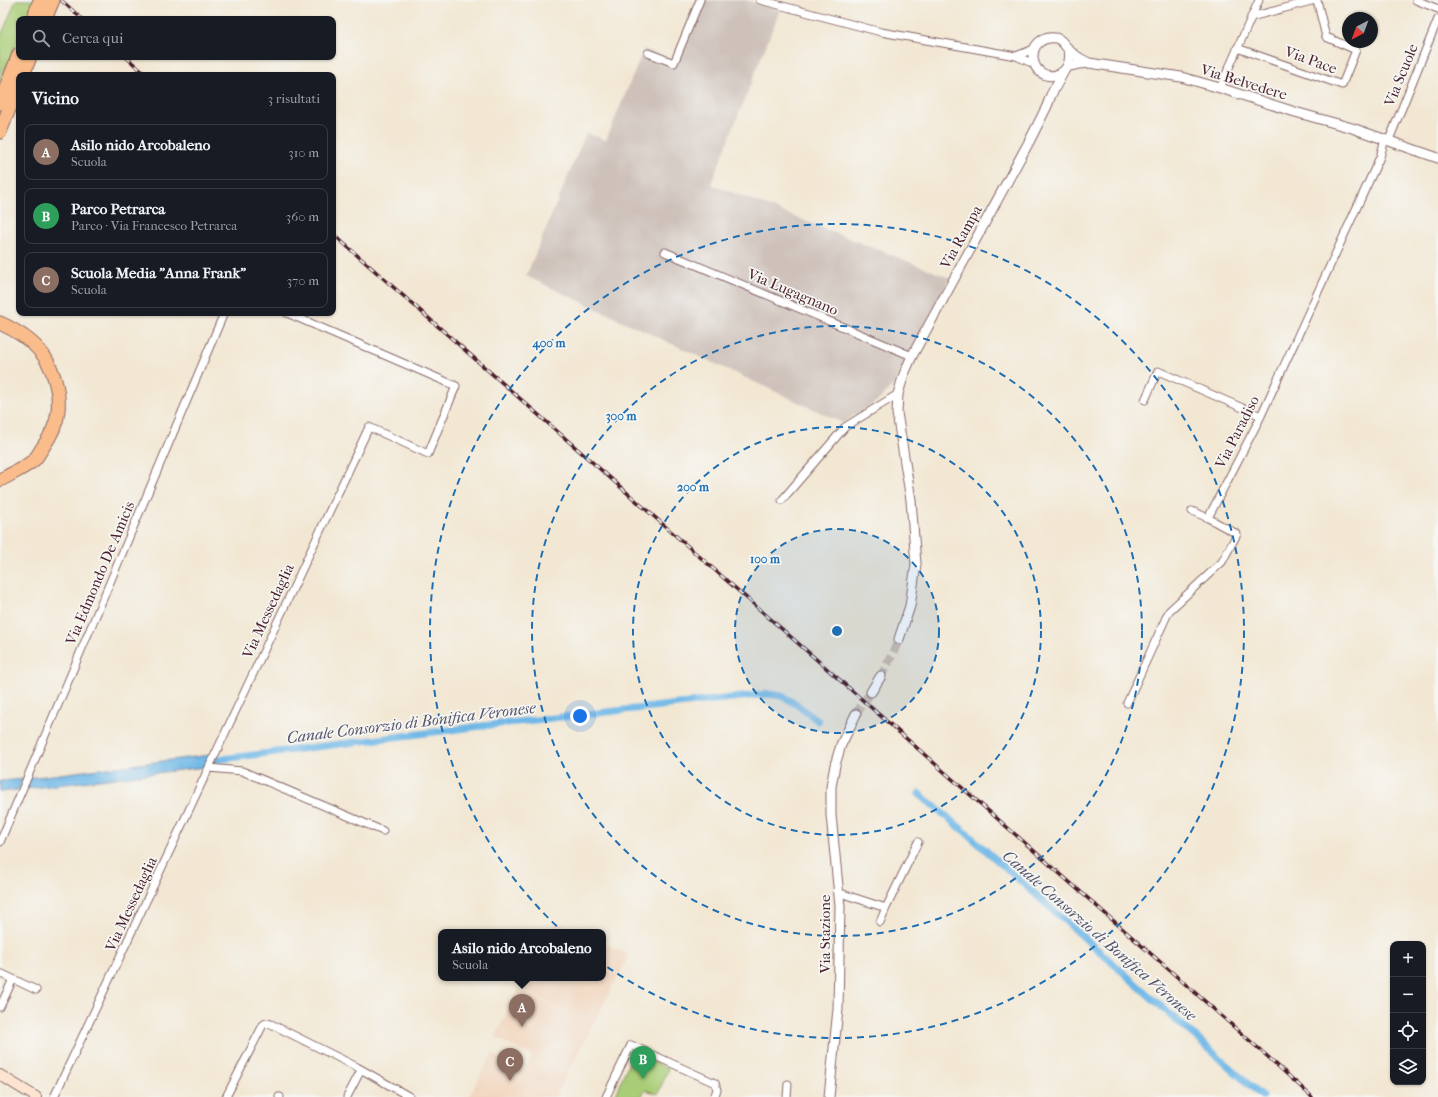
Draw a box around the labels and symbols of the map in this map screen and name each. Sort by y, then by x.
north arrow [1342,12,1378,48]
street label: Via Scuole [1380,40,1422,110]
street label: Via Pace [1282,42,1340,78]
street label: Via Belvedere [1198,60,1290,104]
street label: Via Rampa [936,201,986,273]
street label: Via Lugagnano [744,264,841,319]
text: 400 m [532,336,566,351]
street label: Via Paradiso [1211,392,1263,472]
text: 300 m [606,409,637,424]
text: 200 m [677,480,710,494]
street label: Via Edmondo De Amicis [61,498,139,648]
text: 100 m [750,552,781,566]
street label: Via Messedaglia [238,560,298,662]
centre of rings [830,624,844,638]
water label: Canale Consorzio di Bonifica Veronese [286,698,537,747]
your location [570,706,590,726]
water label: Canale Consorzio di Bonifica Veronese [999,846,1201,1025]
street label: Via Messedaglia [101,853,161,955]
street label: Via Stazione [816,894,834,974]
pin: A [509,994,535,1027]
pin: B [630,1046,656,1079]
pin: C [497,1048,523,1081]

